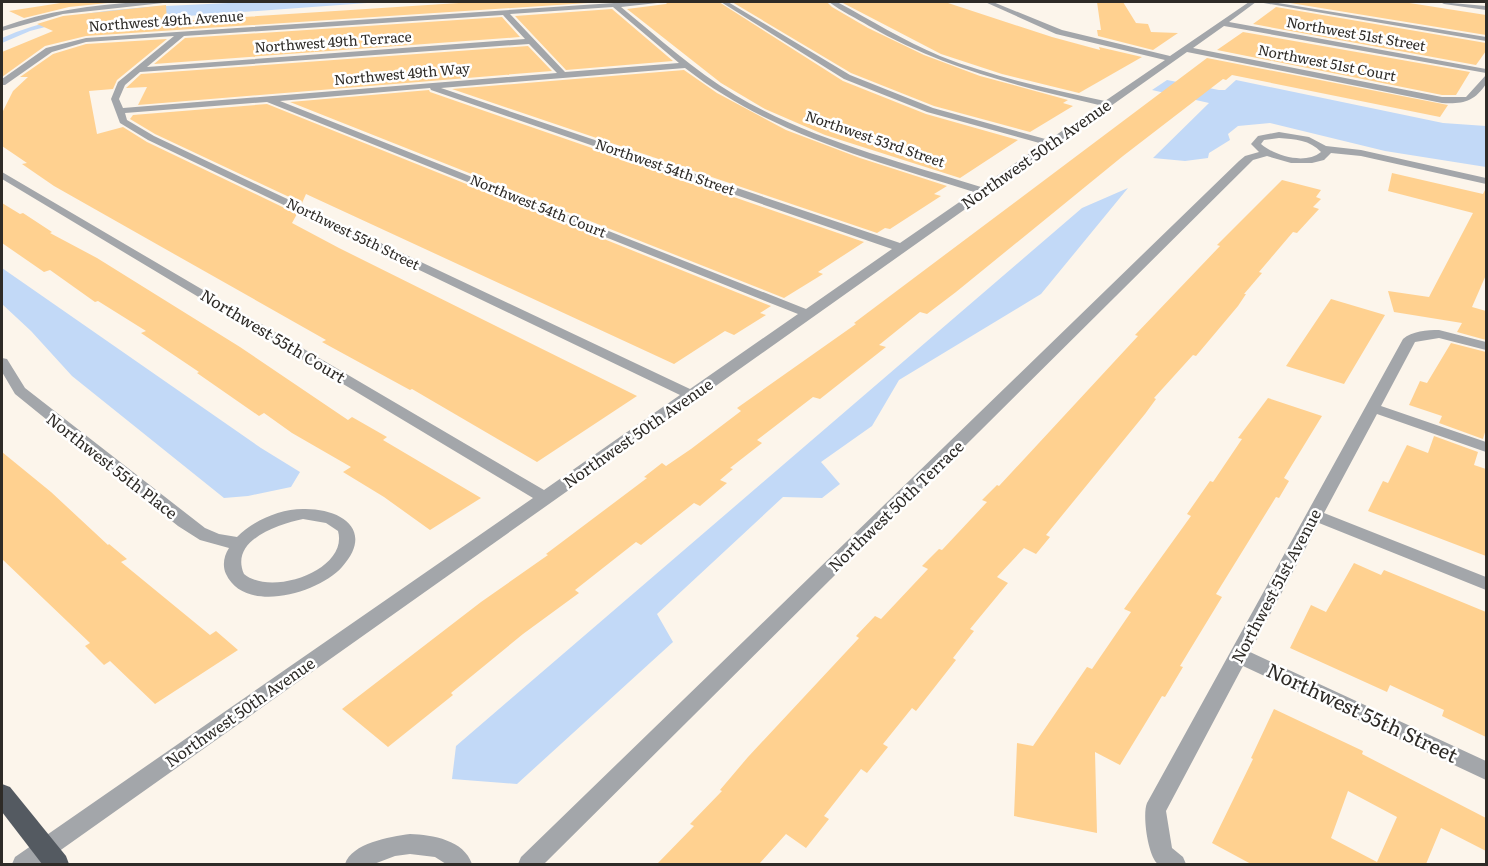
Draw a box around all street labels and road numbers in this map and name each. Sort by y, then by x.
street label: Northwest 49th Avenue [88,5,244,35]
street label: Northwest 51st Street [1285,11,1428,55]
street label: Northwest 49th Terrace [254,26,412,56]
street label: Northwest 51st Court [1256,39,1398,85]
street label: Northwest 49th Way [333,57,472,89]
street label: Northwest 50th Avenue [956,92,1115,214]
street label: Northwest 53rd Street [803,105,948,171]
street label: Northwest 54th Street [593,133,738,199]
street label: Northwest 54th Court [467,169,610,242]
street label: Northwest 55th Street [284,192,424,274]
street label: Northwest 55th Court [196,282,351,388]
street label: Northwest 50th Avenue [558,371,717,493]
street label: Northwest 55th Place [42,406,183,524]
street label: Northwest 50th Terrace [822,434,969,577]
street label: Northwest 51st Avenue [1224,504,1326,667]
street label: Northwest 50th Avenue [160,650,319,772]
street label: Northwest 55th Street [1262,654,1463,769]

